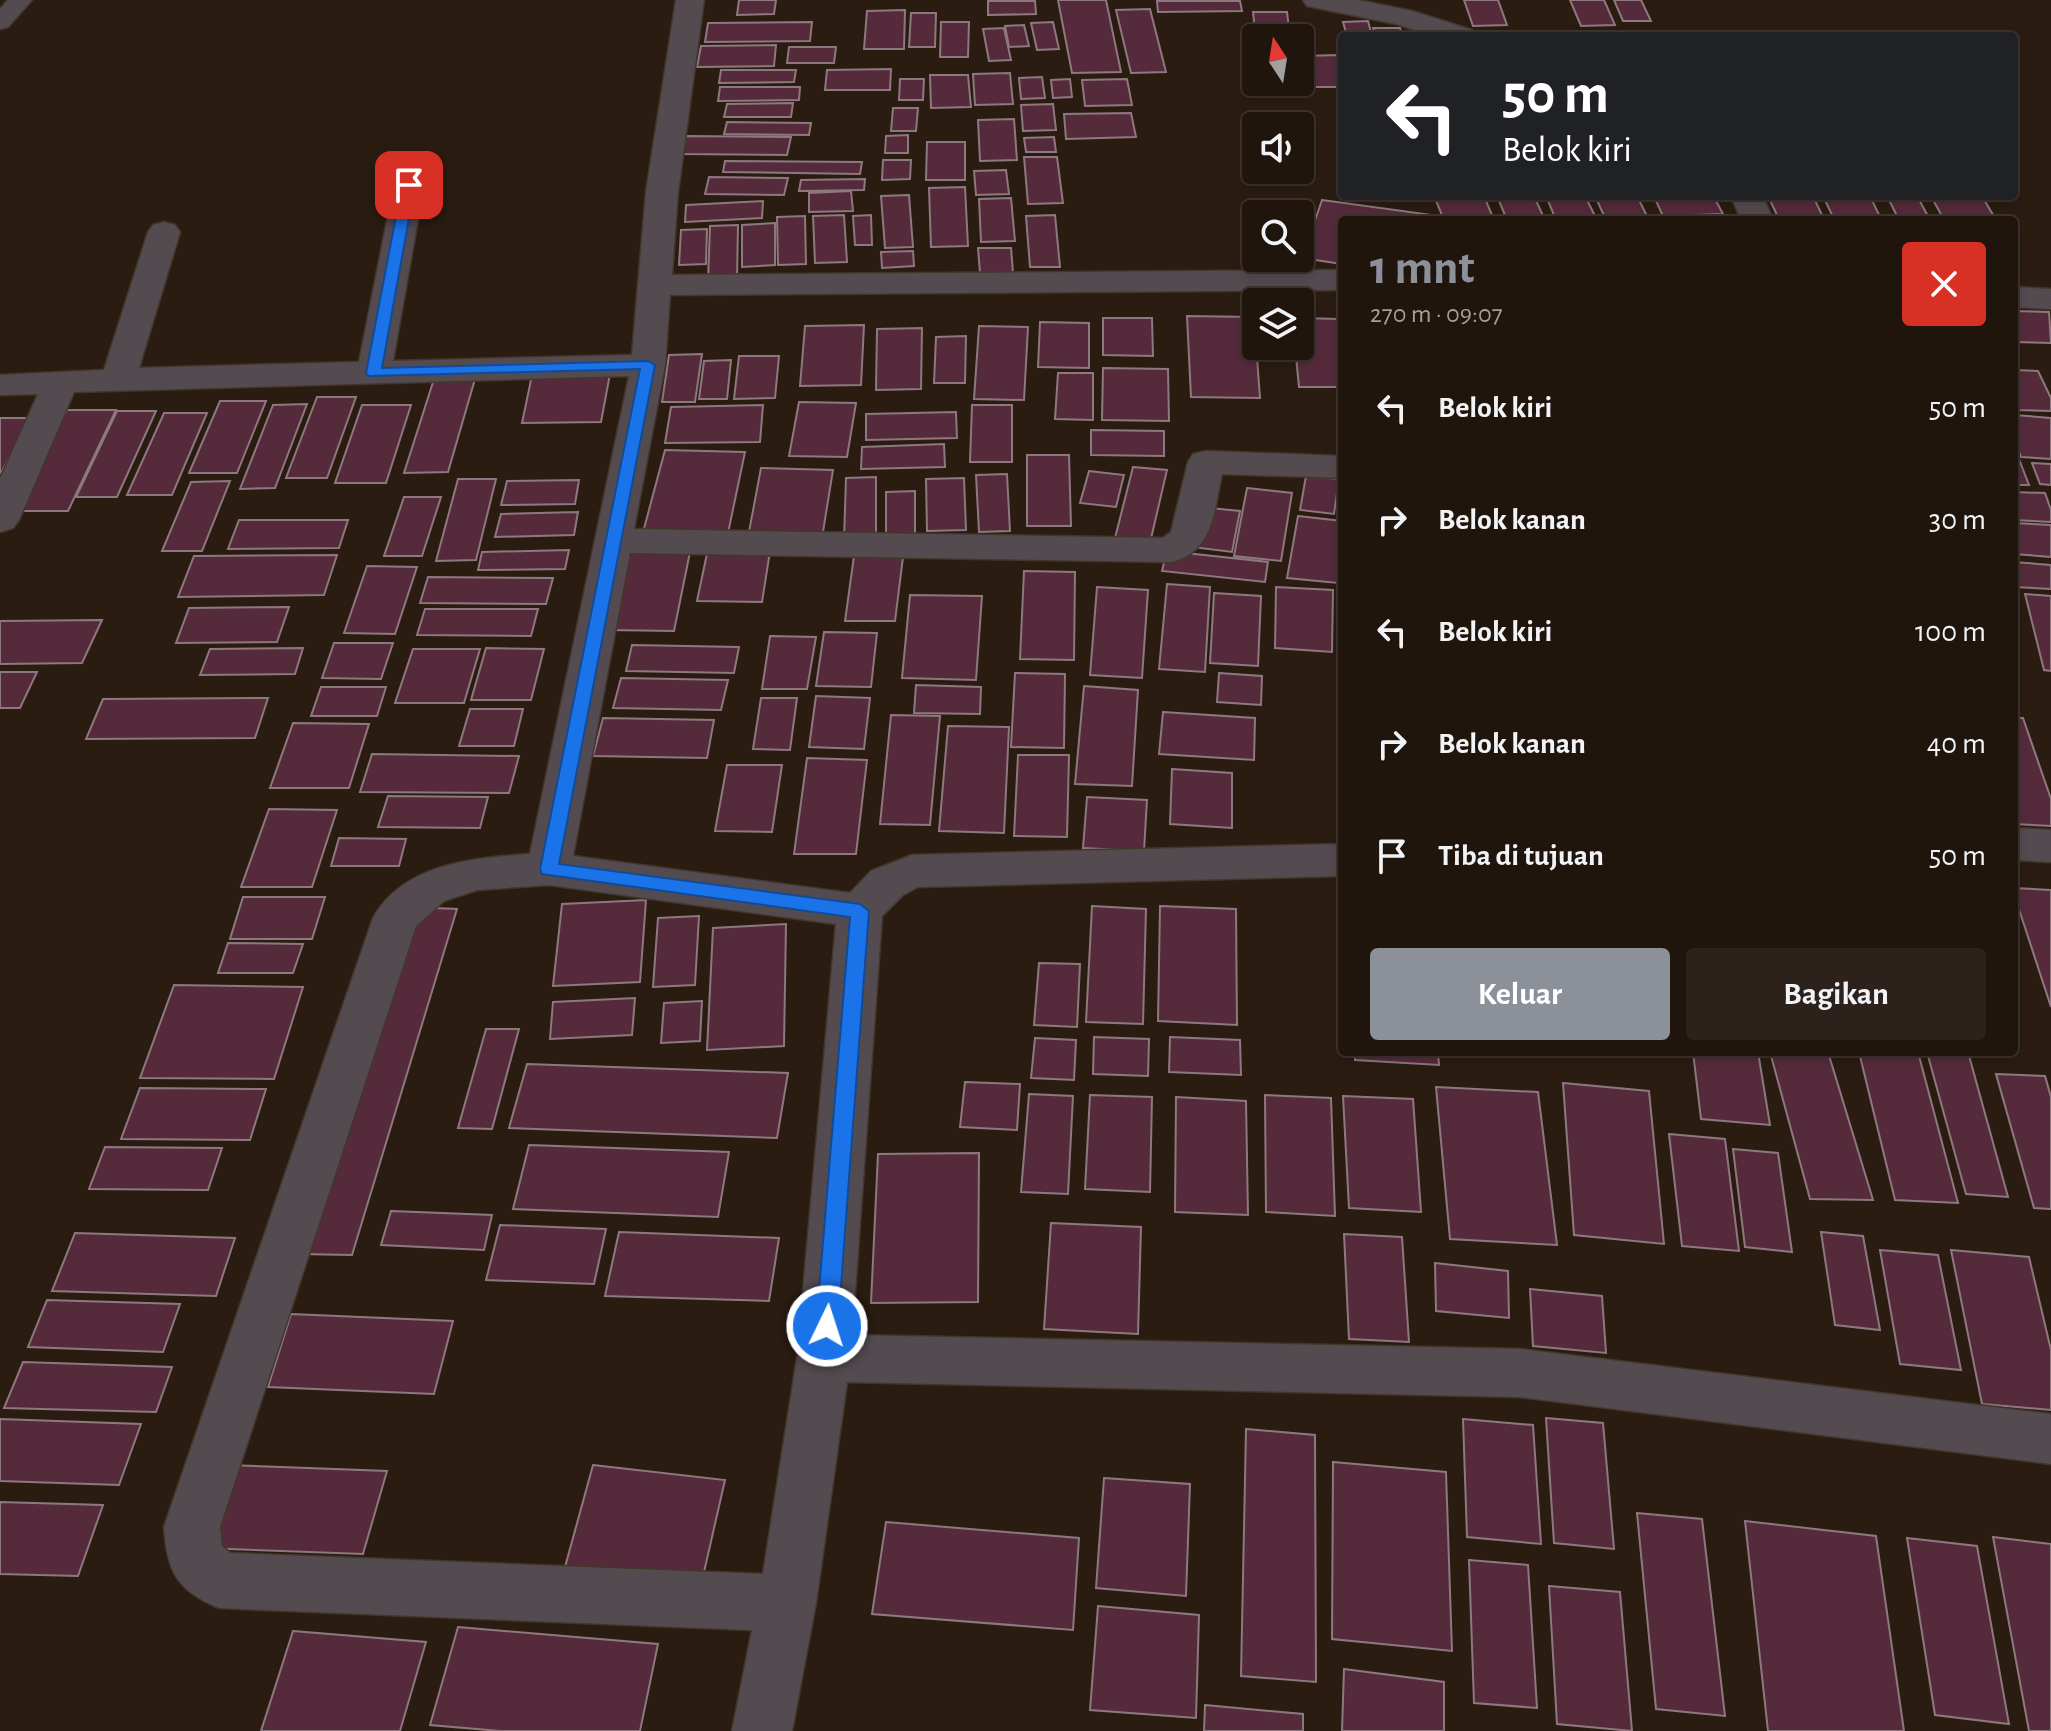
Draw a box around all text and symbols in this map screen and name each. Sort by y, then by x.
north arrow [1242,24,1314,96]
map controls [1242,24,1314,360]
icon: left [1370,64,1474,168]
text: 50 m [1502,67,1609,123]
button: sound [1242,112,1314,184]
text: Belok kiri [1502,132,1632,168]
pin [375,151,443,219]
icon: arrive [387,163,431,207]
button: search [1242,200,1314,272]
button: close [1902,242,1986,326]
text: 1 mnt [1370,245,1475,293]
button: layers [1242,288,1314,360]
text: 270 m · 09:07 [1370,301,1503,327]
icon: left [1370,386,1414,430]
text: Belok kiri [1438,393,1552,423]
text: 50 m [1929,393,1986,423]
icon: right [1370,498,1414,542]
text: Belok kanan [1438,505,1586,535]
text: 30 m [1929,505,1986,535]
icon: left [1370,610,1414,654]
text: Belok kiri [1438,617,1552,647]
text: 100 m [1915,617,1986,647]
icon: right [1370,722,1414,766]
text: Belok kanan [1438,729,1586,759]
text: 40 m [1927,729,1986,759]
icon: arrive [1370,834,1414,878]
text: Tiba di tujuan [1438,841,1604,871]
text: 50 m [1929,841,1986,871]
button: Keluar [1370,948,1670,1040]
button: Bagikan [1686,948,1986,1040]
position arrow [785,1284,869,1368]

